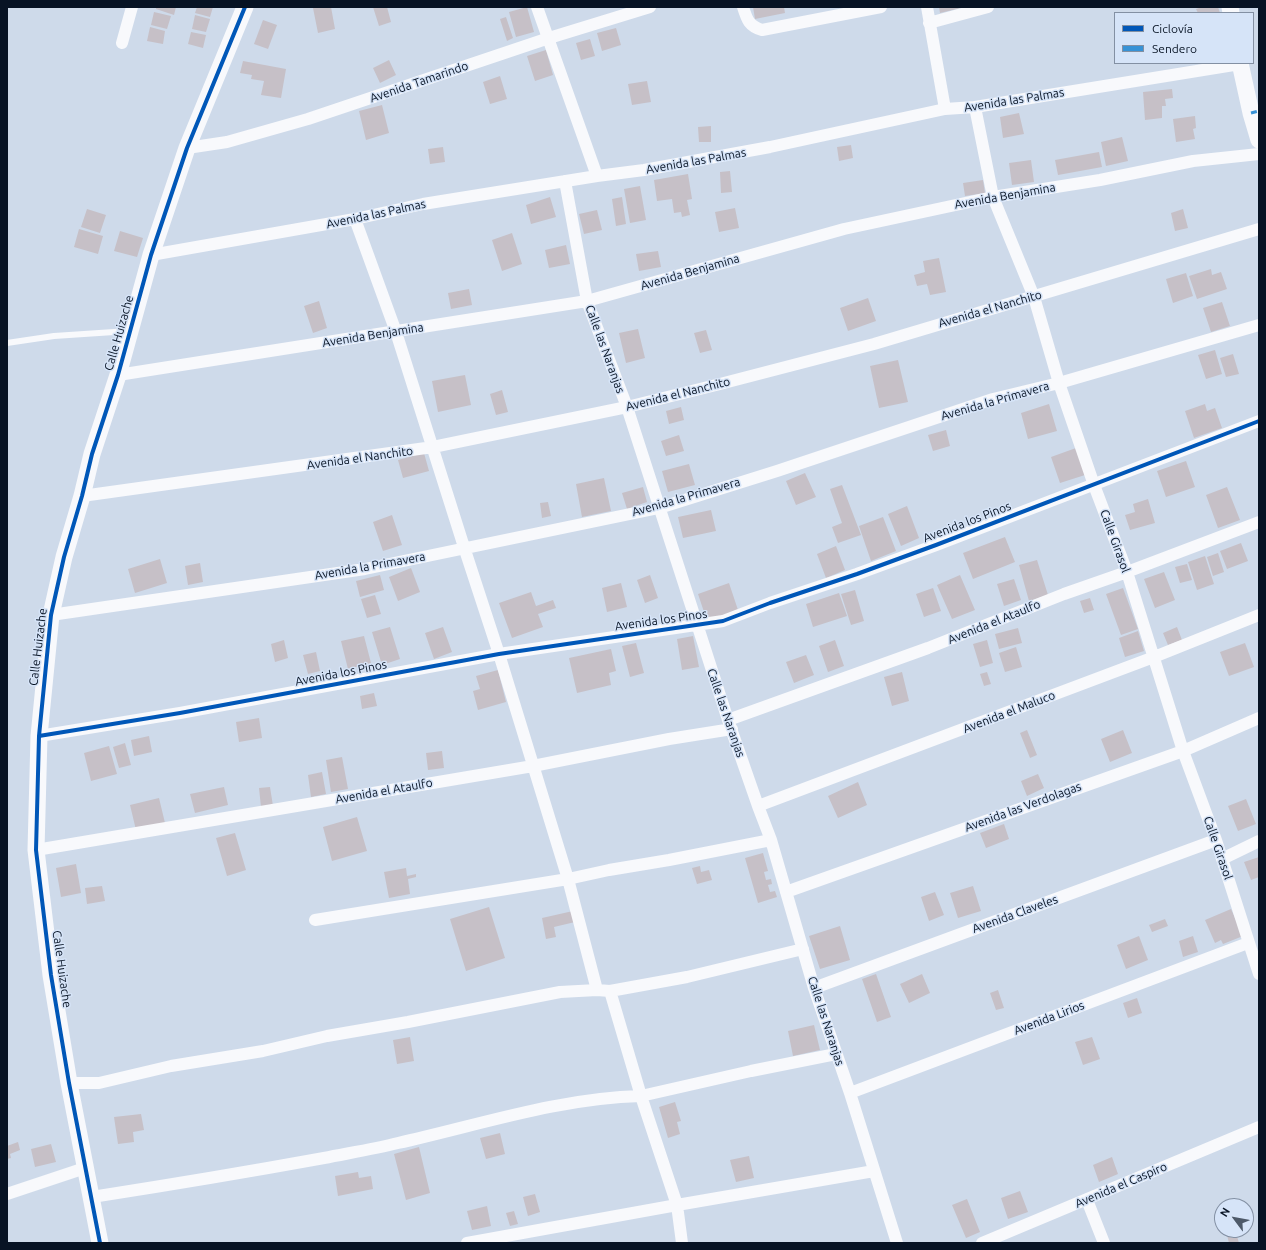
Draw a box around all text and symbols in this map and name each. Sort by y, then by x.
legend [1114,12,1254,64]
text: Ciclovía [1152,22,1193,35]
text: Sendero [1152,42,1197,55]
street label: Avenida Tamarindo [368,58,470,106]
street label: Avenida las Palmas [963,85,1065,115]
street label: Avenida las Palmas [645,145,747,177]
street label: Avenida Benjamina [953,180,1057,212]
street label: Avenida las Palmas [325,196,427,232]
street label: Avenida Benjamina [639,251,741,293]
street label: Avenida el Nanchito [937,287,1043,331]
street label: Calle Huizache [101,294,137,372]
street label: Calle las Naranjas [582,303,628,395]
street label: Avenida Benjamina [321,320,425,350]
street label: Avenida el Nanchito [624,374,732,414]
street label: Avenida la Primavera [939,379,1051,423]
street label: Avenida el Nanchito [306,443,414,473]
street label: Avenida la Primavera [630,475,742,519]
street label: Avenida los Pinos [921,499,1013,545]
street label: Calle Girasol [1097,507,1133,575]
street label: Avenida la Primavera [314,549,426,583]
street label: Avenida el Ataulfo [946,597,1042,647]
street label: Avenida los Pinos [614,606,708,634]
street label: Calle Huizache [26,607,50,687]
street label: Avenida los Pinos [294,657,388,689]
street label: Calle las Naranjas [704,667,748,759]
street label: Avenida el Maluco [961,688,1057,736]
street label: Avenida el Ataulfo [334,775,434,807]
street label: Avenida las Verdolagas [963,779,1083,835]
street label: Calle Girasol [1200,814,1236,882]
street label: Avenida Claveles [970,892,1060,936]
street label: Calle Huizache [49,929,75,1009]
street label: Calle las Naranjas [805,975,847,1067]
street label: Avenida Lirios [1012,998,1086,1038]
street label: Avenida el Caspiro [1073,1159,1169,1211]
north arrow [1214,1198,1254,1238]
text: N [1217,1206,1232,1219]

